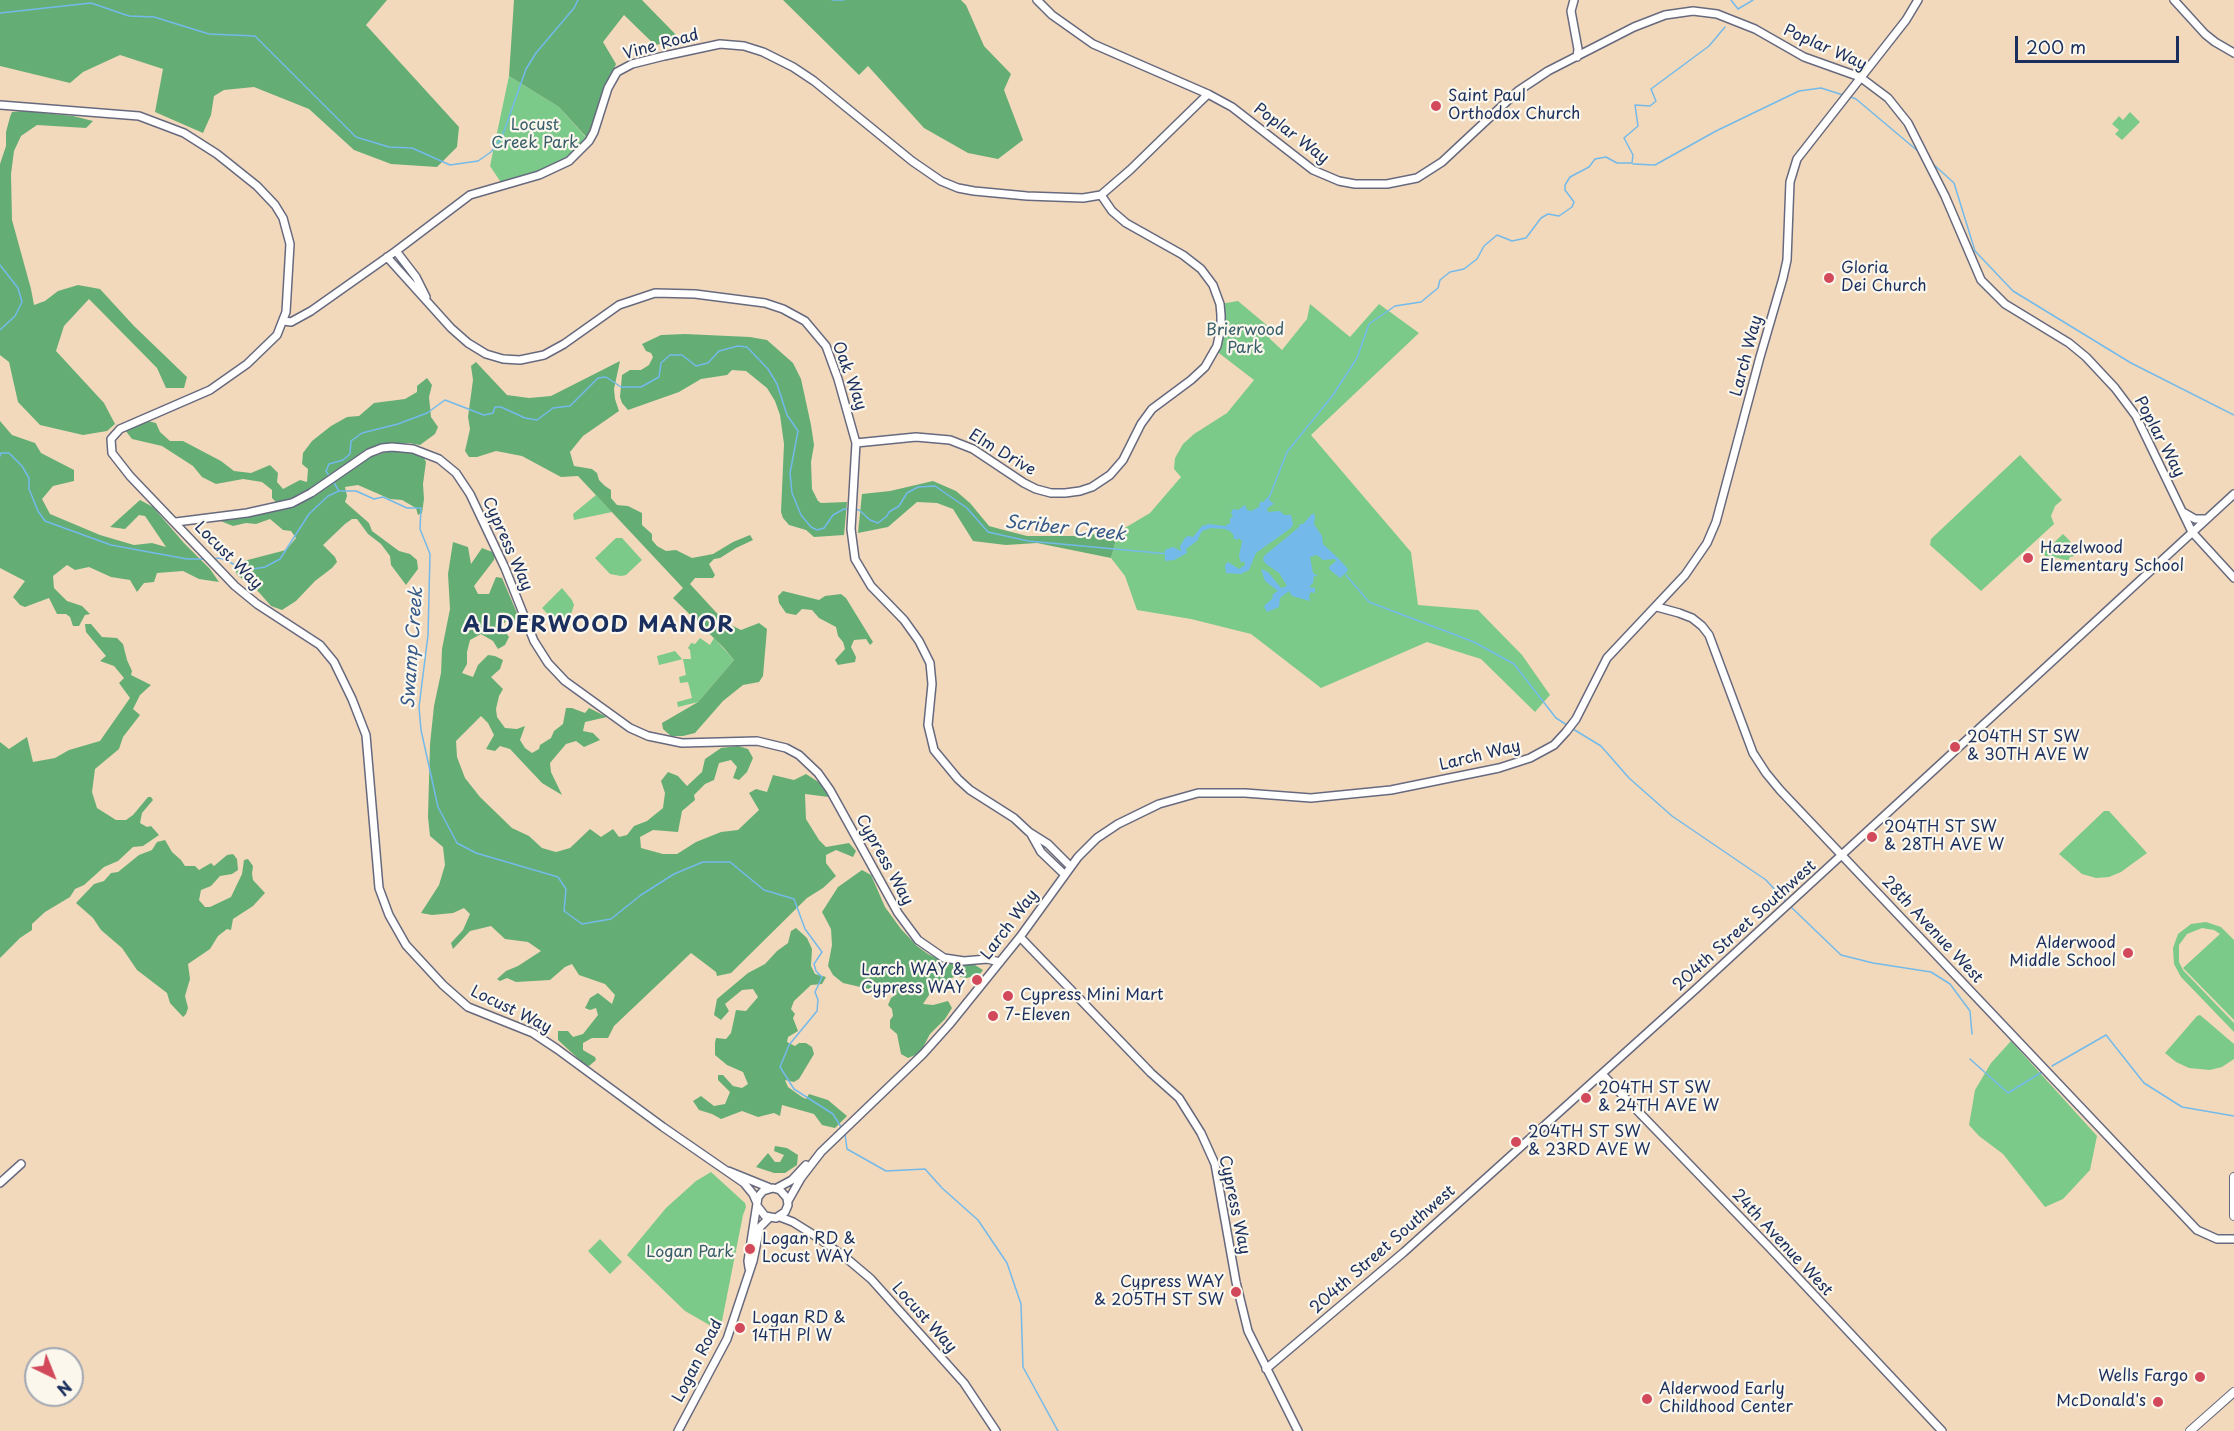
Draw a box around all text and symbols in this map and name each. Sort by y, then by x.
street label: Poplar Way [1780,21,1870,75]
scale bar [2018,24,2182,62]
street label: Vine Road [621,26,701,64]
text: 200 m [2026,33,2086,60]
place label: Saint Paul Orthodox Church [1448,87,1580,125]
street label: Poplar Way [1250,99,1332,169]
marker: Saint Paul Orthodox Church [1429,99,1443,113]
park label: Locust Creek Park [491,116,579,154]
place label: Gloria Dei Church [1841,259,1927,297]
marker: Gloria Dei Church [1822,271,1836,285]
street label: Larch Way [1727,313,1767,399]
park label: Brierwood Park [1206,321,1284,359]
street label: Oak Way [828,339,870,413]
street label: Poplar Way [2130,393,2188,481]
street label: Elm Drive [965,426,1039,480]
street label: Cypress Way [478,494,536,594]
water label: Scriber Creek [1004,512,1126,546]
street label: Locust Way [190,518,266,594]
place label: Hazelwood Elementary School [2040,539,2184,577]
marker: Hazelwood Elementary School [2021,551,2035,565]
water label: Swamp Creek [398,587,428,709]
district label: ALDERWOOD MANOR [463,613,735,639]
place label: 204TH ST SW & 30TH AVE W [1967,728,2089,766]
street label: Larch Way [1437,737,1523,775]
marker: 204TH ST SW & 30TH AVE W [1948,740,1962,754]
street label: Cypress Way [851,811,917,909]
place label: 204TH ST SW & 28TH AVE W [1884,818,2004,856]
marker: 204TH ST SW & 28TH AVE W [1865,830,1879,844]
street label: 204th Street Southwest [1669,857,1821,995]
street label: 28th Avenue West [1878,873,1986,987]
street label: Larch Way [977,886,1043,964]
place label: Alderwood Middle School [2009,934,2116,972]
marker: Alderwood Middle School [2121,946,2135,960]
place label: Larch WAY & Cypress WAY [861,961,965,999]
marker: Larch WAY & Cypress WAY [970,973,984,987]
street label: Locust Way [467,982,555,1038]
place label: Cypress Mini Mart [1020,986,1164,1006]
marker: Cypress Mini Mart [1001,989,1015,1003]
place label: 7-Eleven [1005,1006,1070,1026]
marker: 7-Eleven [986,1009,1000,1023]
place label: 204TH ST SW & 24TH AVE W [1598,1079,1719,1117]
marker: 204TH ST SW & 24TH AVE W [1579,1091,1593,1105]
place label: 204TH ST SW & 23RD AVE W [1528,1123,1650,1161]
marker: 204TH ST SW & 23RD AVE W [1509,1135,1523,1149]
street label: Cypress Way [1214,1154,1254,1256]
street label: 204th Street Southwest [1307,1182,1459,1318]
street label: 24th Avenue West [1728,1186,1836,1300]
place label: Logan RD & Locust WAY [762,1230,856,1268]
marker: Logan RD & Locust WAY [743,1242,757,1256]
park label: Logan Park [646,1243,734,1263]
place label: Cypress WAY & 205TH ST SW [1094,1273,1224,1311]
street label: Locust Way [887,1279,961,1357]
marker: Cypress WAY & 205TH ST SW [1229,1285,1243,1299]
place label: Logan RD & 14TH Pl W [752,1309,846,1347]
street label: Logan Road [669,1316,727,1406]
marker: Logan RD & 14TH Pl W [733,1321,747,1335]
north arrow [24,1347,84,1407]
place label: Wells Fargo [2098,1367,2188,1387]
marker: Wells Fargo [2193,1370,2207,1384]
text: N [52,1376,78,1402]
place label: Alderwood Early Childhood Center [1659,1380,1793,1418]
marker: Alderwood Early Childhood Center [1640,1392,1654,1406]
place label: McDonald's [2056,1392,2146,1412]
marker: McDonald's [2151,1395,2165,1409]

